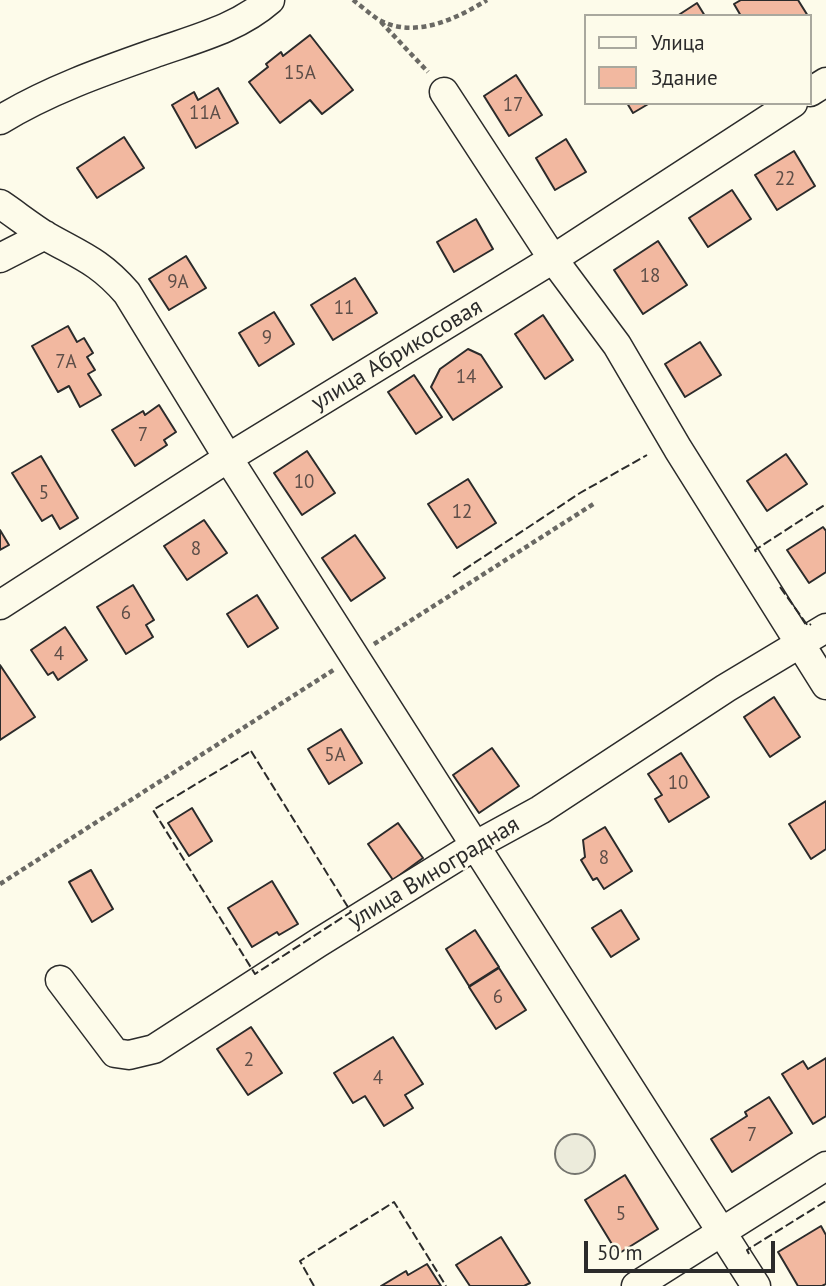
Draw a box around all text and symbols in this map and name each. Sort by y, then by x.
legend [584,14,812,105]
text: Улица [651,29,705,56]
house number: 15А [284,63,316,85]
text: Здание [651,64,718,91]
house number: 17 [503,95,523,117]
house number: 11А [189,103,221,125]
house number: 22 [775,169,795,191]
house number: 18 [640,266,660,288]
house number: 9А [167,272,189,294]
street label: улица Абрикосовая [307,293,487,417]
house number: 11 [334,298,354,320]
house number: 9 [262,328,272,350]
house number: 7А [55,352,77,374]
house number: 14 [456,367,476,389]
house number: 7 [138,425,148,447]
house number: 10 [294,472,314,494]
house number: 5 [39,483,49,505]
house number: 12 [452,502,472,524]
house number: 8 [191,539,201,561]
house number: 6 [121,603,131,625]
house number: 4 [54,644,64,666]
house number: 5А [324,745,346,767]
house number: 10 [668,773,688,795]
street label: улица Виноградная [343,811,525,935]
house number: 8 [599,848,609,870]
house number: 6 [493,987,503,1009]
house number: 2 [244,1050,254,1072]
house number: 4 [373,1068,383,1090]
house number: 7 [747,1125,757,1147]
house number: 5 [616,1204,626,1226]
scale bar [588,1226,779,1270]
text: 50 m [597,1239,643,1266]

